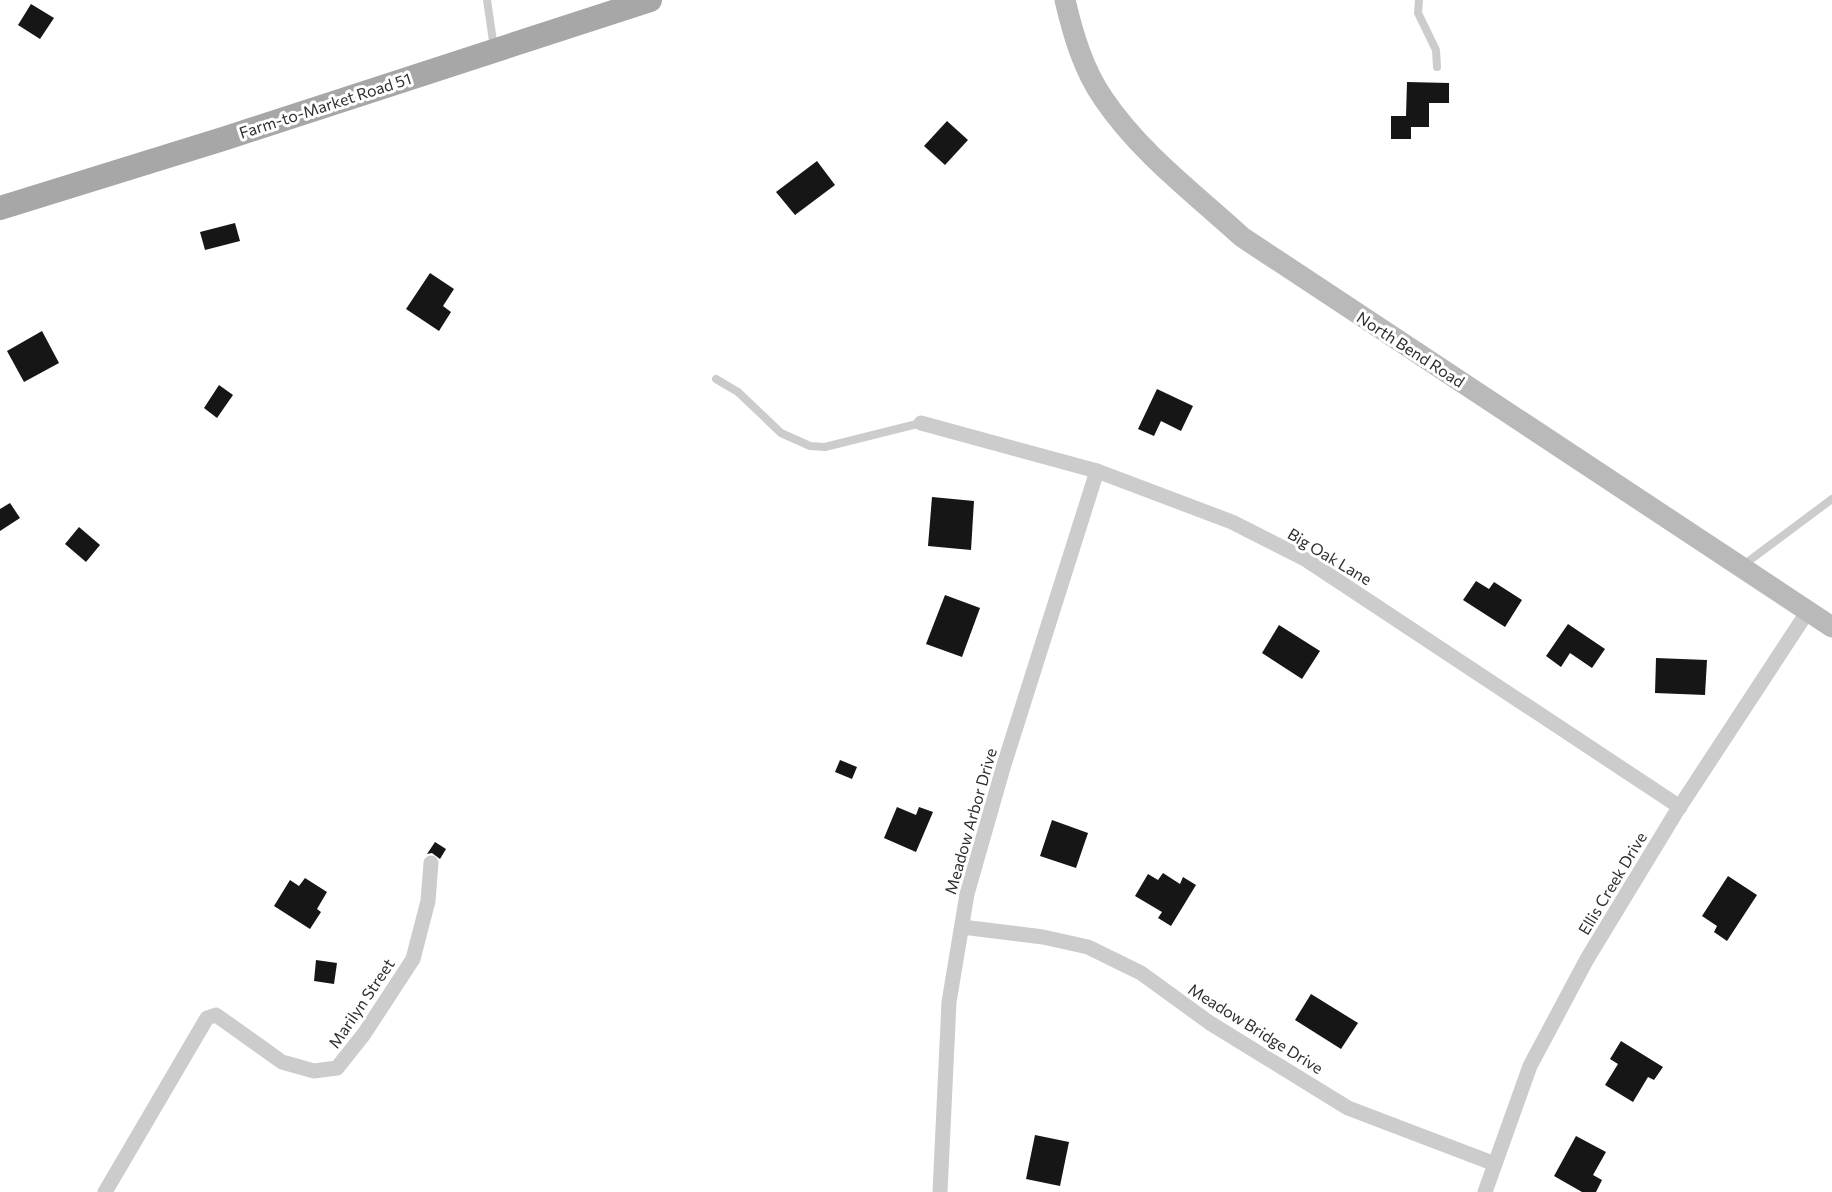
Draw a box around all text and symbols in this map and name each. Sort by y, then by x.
street label: Farm-to-Market Road 51 [237,68,413,142]
street label: North Bend Road [1354,307,1468,391]
street label: Big Oak Lane [1285,524,1375,588]
street label: Meadow Arbor Drive [940,746,1000,896]
street label: Ellis Creek Drive [1574,828,1650,938]
street label: Marilyn Street [324,954,398,1051]
street label: Meadow Bridge Drive [1185,979,1327,1077]

